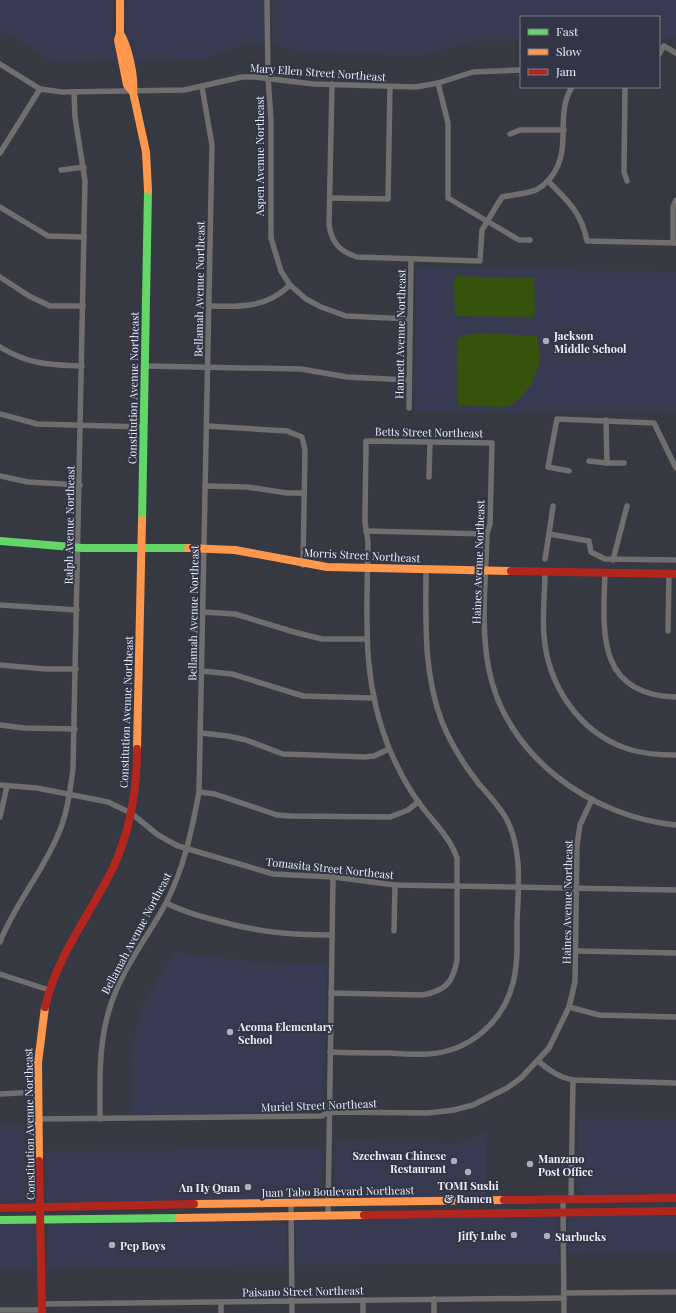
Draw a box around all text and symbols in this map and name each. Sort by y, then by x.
legend [520,16,660,88]
text: Fast [556,23,579,39]
text: Slow [556,43,582,59]
street label: Mary Ellen Street Northeast [249,60,387,84]
text: Jam [555,63,577,79]
street label: Aspen Avenue Northeast [252,96,267,217]
street label: Bellamah Avenue Northeast [190,221,208,357]
street label: Hannett Avenue Northeast [391,269,409,399]
street label: Constitution Avenue Northeast [124,312,142,464]
place label: Jackson Middle School [553,328,627,356]
marker: Jackson Middle School [541,336,551,346]
street label: Betts Street Northeast [375,424,483,440]
street label: Ralph Avenue Northeast [60,465,78,584]
street label: Haines Avenue Northeast [468,500,488,624]
street label: Morris Street Northeast [303,544,421,566]
street label: Bellamah Avenue Northeast [184,545,202,681]
street label: Constitution Avenue Northeast [116,636,136,788]
street label: Haines Avenue Northeast [558,840,576,964]
street label: Tomasita Street Northeast [265,854,395,882]
street label: Bellamah Avenue Northeast [97,869,175,997]
place label: Acoma Elementary School [237,1019,334,1047]
marker: Acoma Elementary School [225,1027,235,1037]
street label: Constitution Avenue Northeast [20,1048,38,1200]
street label: Muriel Street Northeast [261,1095,377,1115]
place label: Szechwan Chinese Restaurant [352,1148,446,1176]
place label: Manzano Post Office [538,1151,594,1179]
marker: Szechwan Chinese Restaurant [449,1156,459,1166]
marker: Manzano Post Office [525,1159,535,1169]
marker: TOMI Sushi & Ramen [463,1167,473,1177]
place label: TOMI Sushi & Ramen [437,1178,499,1206]
place label: An Hy Quan [178,1180,240,1195]
marker: An Hy Quan [243,1182,253,1192]
street label: Juan Tabo Boulevard Northeast [261,1182,415,1200]
place label: Jiffy Lube [457,1228,506,1243]
place label: Starbucks [555,1229,606,1244]
marker: Jiffy Lube [509,1230,519,1240]
marker: Starbucks [542,1231,552,1241]
place label: Pep Boys [120,1238,166,1253]
marker: Pep Boys [107,1240,117,1250]
street label: Paisano Street Northeast [242,1282,364,1300]

